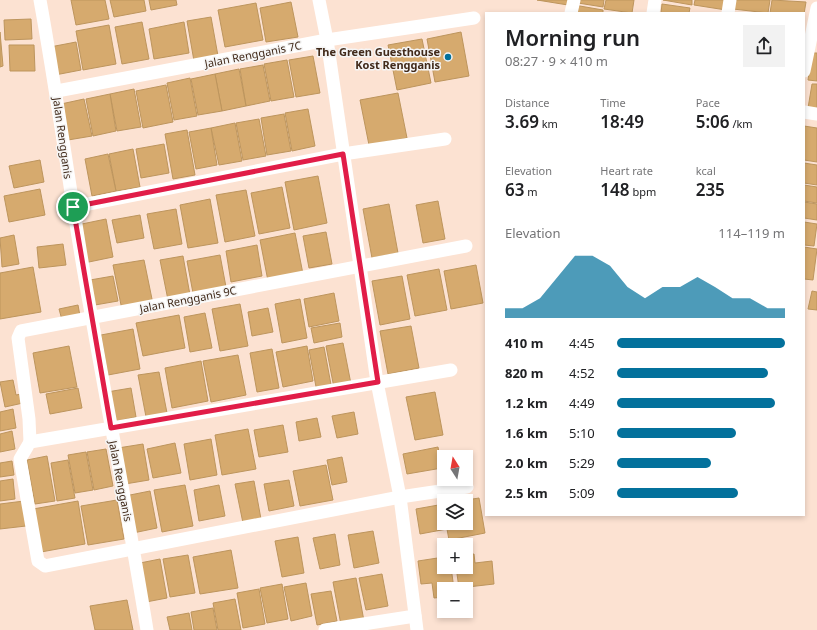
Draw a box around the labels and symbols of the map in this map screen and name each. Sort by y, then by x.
street label: Jalan Rengganis 7C [202,37,303,71]
place label: The Green Guesthouse Kost Rengganis [316,44,440,72]
marker: The Green Guesthouse Kost Rengganis [443,52,453,62]
street label: Jalan Rengganis [50,95,76,180]
pin [56,190,90,224]
street label: Jalan Rengganis 9C [137,282,238,316]
street label: Jalan Rengganis [106,438,136,523]
north arrow [437,450,473,486]

